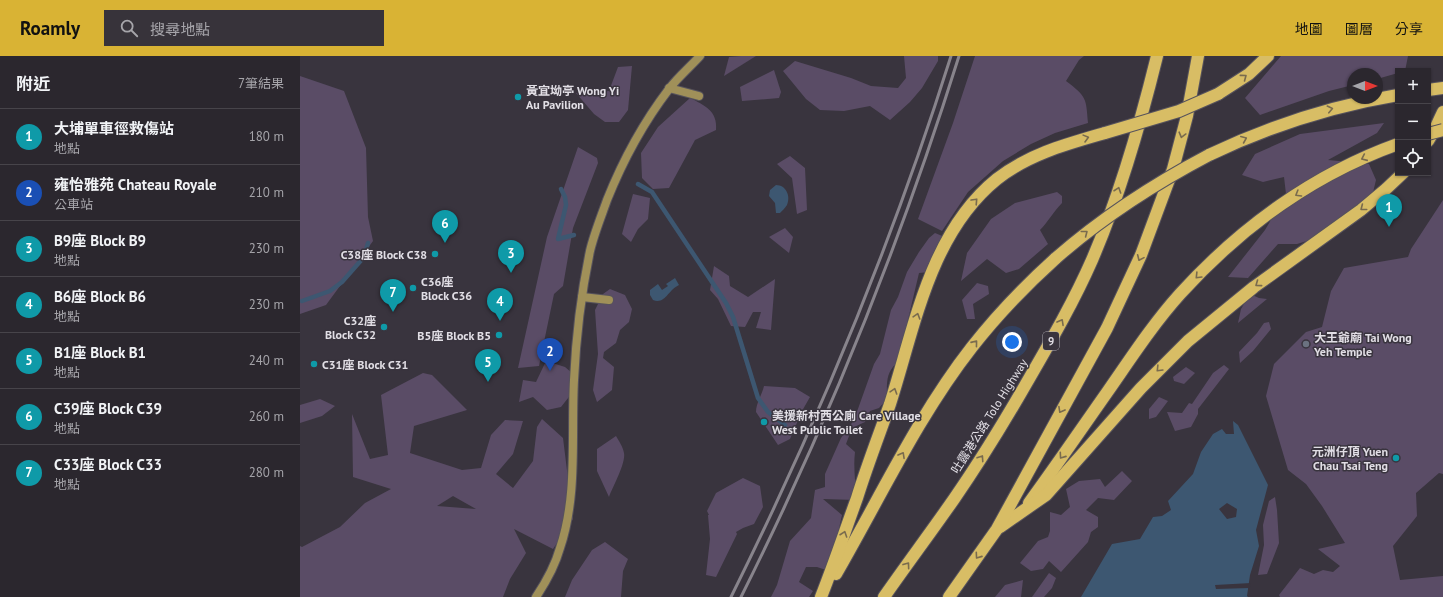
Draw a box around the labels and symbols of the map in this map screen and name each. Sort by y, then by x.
north arrow [1347,68,1383,104]
one-way arrow [1240,75,1247,82]
place label: 黃宜坳亭 Wong Yi Au Pavilion [526,83,619,112]
marker: 黃宜坳亭 Wong Yi Au Pavilion [513,92,523,102]
one-way arrow [1326,105,1333,114]
one-way arrow [1178,132,1187,139]
one-way arrow [1082,134,1089,143]
one-way arrow [1240,136,1248,144]
one-way arrow [1361,153,1369,161]
one-way arrow [1113,187,1122,194]
one-way arrow [1295,189,1302,196]
pin: 1 [1376,194,1402,227]
one-way arrow [970,198,977,205]
one-way arrow [1361,204,1368,211]
pin: 6 [432,210,458,243]
one-way arrow [1081,231,1088,238]
pin: 3 [498,240,524,273]
place label: C38座 Block C38 [341,247,427,262]
marker: C38座 Block C38 [430,249,440,259]
one-way arrow [1136,255,1144,262]
one-way arrow [1195,271,1202,279]
place label: C36座 Block C36 [421,274,472,303]
pin: 7 [380,279,406,312]
one-way arrow [1255,279,1262,286]
marker: C36座 Block C36 [408,283,418,293]
pin: 4 [487,288,513,321]
one-way arrow [912,312,921,319]
place label: C32座 Block C32 [325,313,376,342]
one-way arrow [1056,319,1064,326]
marker: C32座 Block C32 [379,322,389,332]
place label: B5座 Block B5 [417,328,491,343]
marker: B5座 Block B5 [494,330,504,340]
place label: 大王爺廟 Tai Wong Yeh Temple [1313,330,1412,359]
your location [1002,332,1022,352]
road number: 9 [1043,332,1059,350]
pin: 2 [537,338,563,371]
marker: 大王爺廟 Tai Wong Yeh Temple [1301,339,1311,349]
one-way arrow [971,340,978,348]
pin: 5 [475,349,501,382]
street label: 吐露港公路 Tolo Highway [948,355,1031,476]
place label: C31座 Block C31 [322,357,408,372]
marker: C31座 Block C31 [309,359,319,369]
one-way arrow [1157,364,1164,372]
one-way arrow [889,388,898,395]
one-way arrow [1059,406,1066,413]
place label: 美援新村西公廁 Care Village West Public Toilet [772,408,921,437]
marker: 美援新村西公廁 Care Village West Public Toilet [759,417,769,427]
place label: 元洲仔頂 Yuen Chau Tsai Teng [1312,444,1388,473]
one-way arrow [898,452,905,459]
one-way arrow [1060,452,1067,459]
marker: 元洲仔頂 Yuen Chau Tsai Teng [1391,453,1401,463]
one-way arrow [976,455,984,462]
one-way arrow [839,531,848,538]
one-way arrow [976,552,983,559]
one-way arrow [902,562,910,569]

